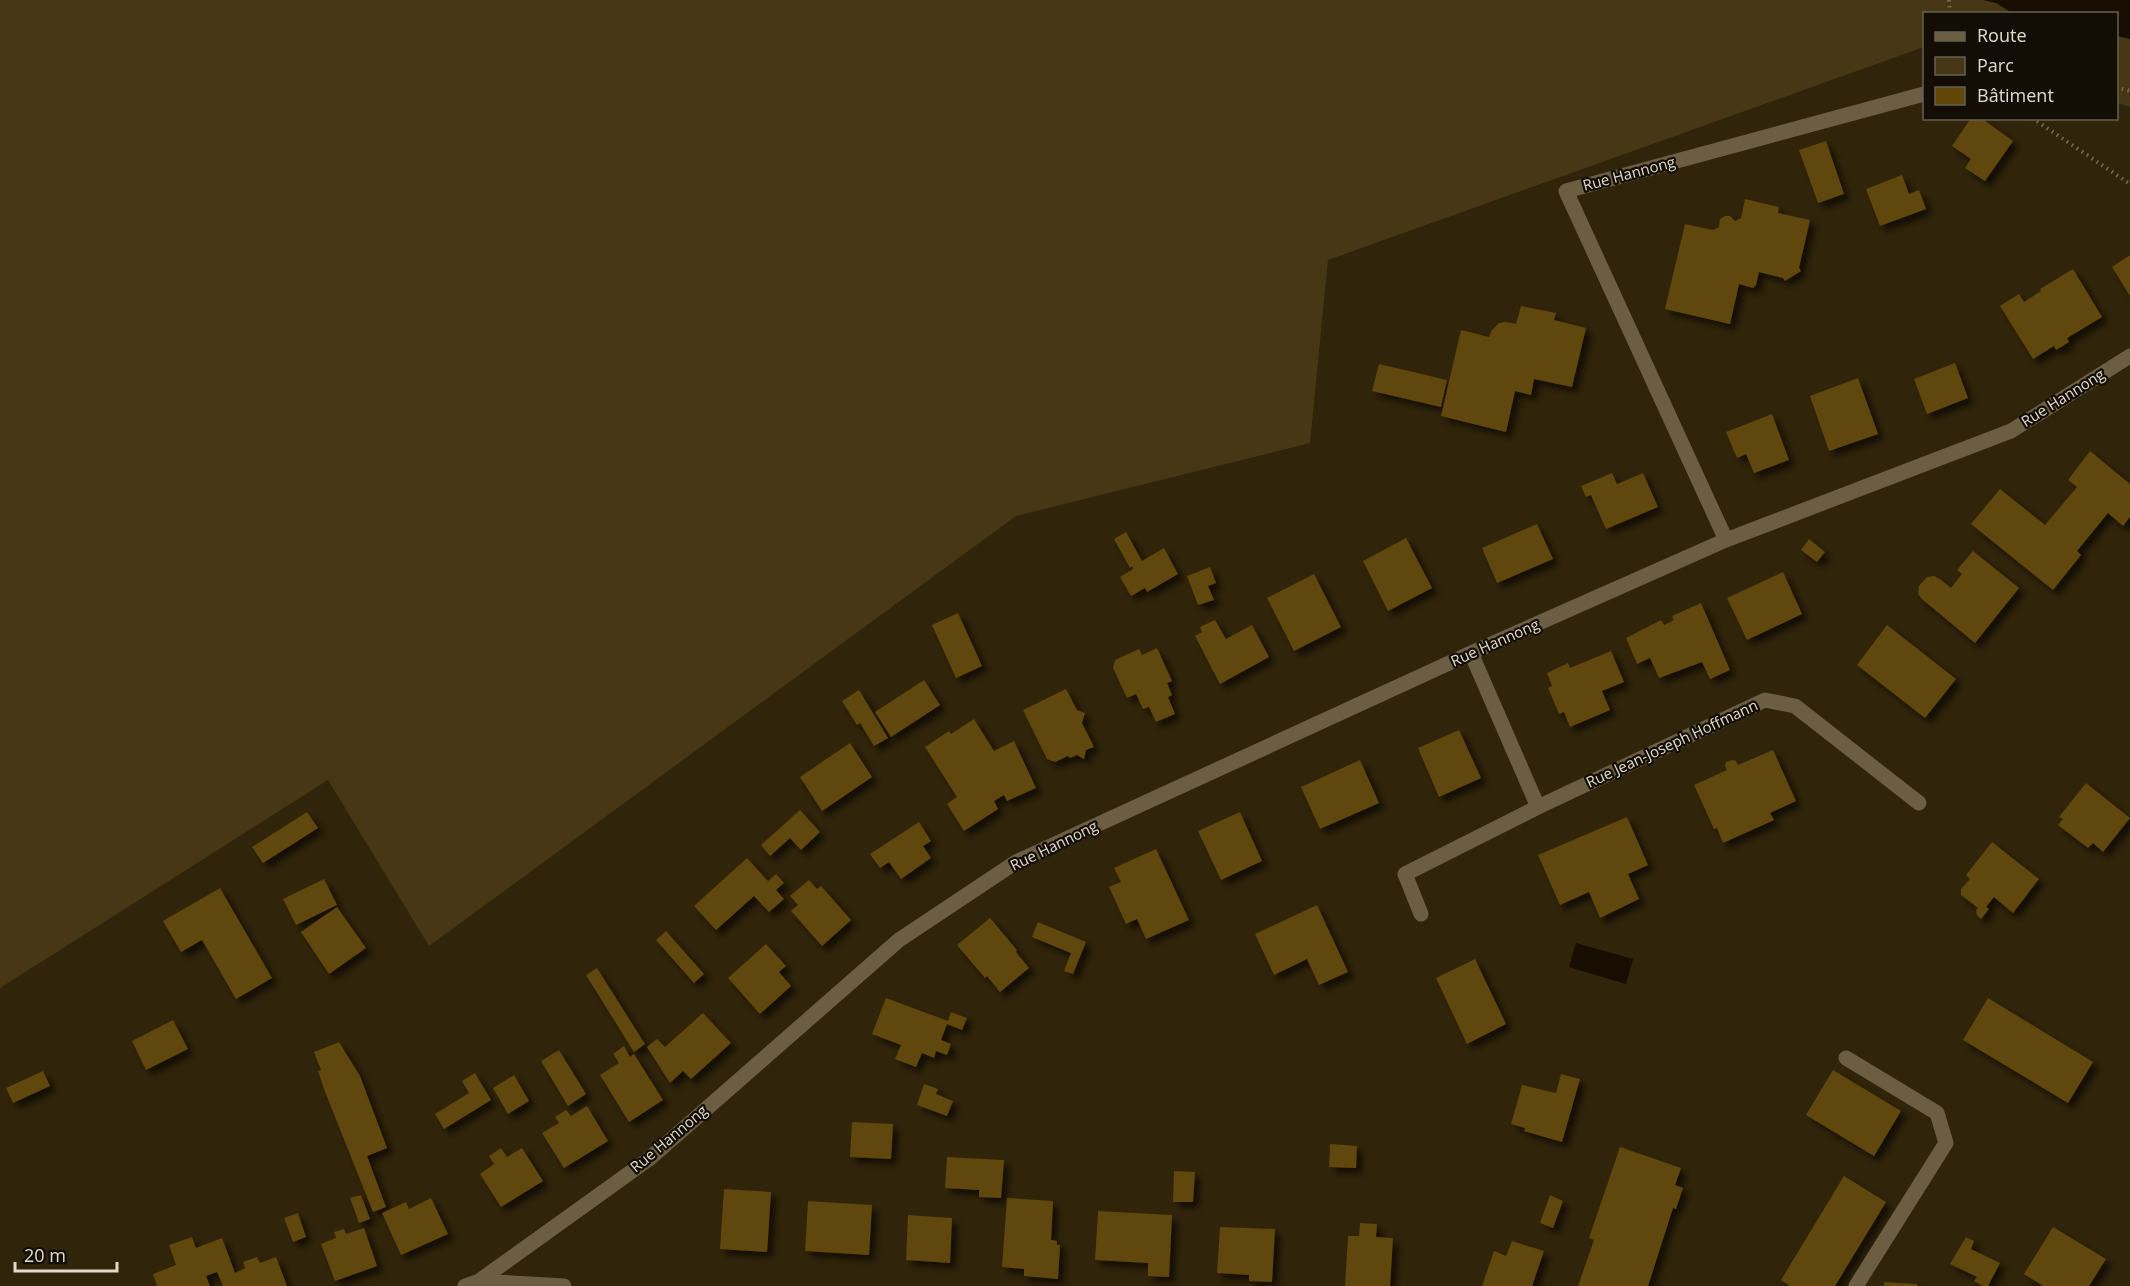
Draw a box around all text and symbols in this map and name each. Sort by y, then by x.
legend [1923,12,2118,120]
text: Route [1977,23,2027,47]
text: Parc [1977,53,2014,77]
text: Bâtiment [1977,83,2054,107]
street label: Rue Hannong [1580,151,1677,195]
street label: Rue Hannong [2017,364,2108,431]
street label: Rue Hannong [1447,614,1542,671]
street label: Rue Jean-Joseph Hoffmann [1582,694,1761,792]
street label: Rue Hannong [1007,815,1101,875]
street label: Rue Hannong [626,1100,711,1176]
scale bar [15,1235,117,1273]
text: 20 m [24,1243,66,1267]

